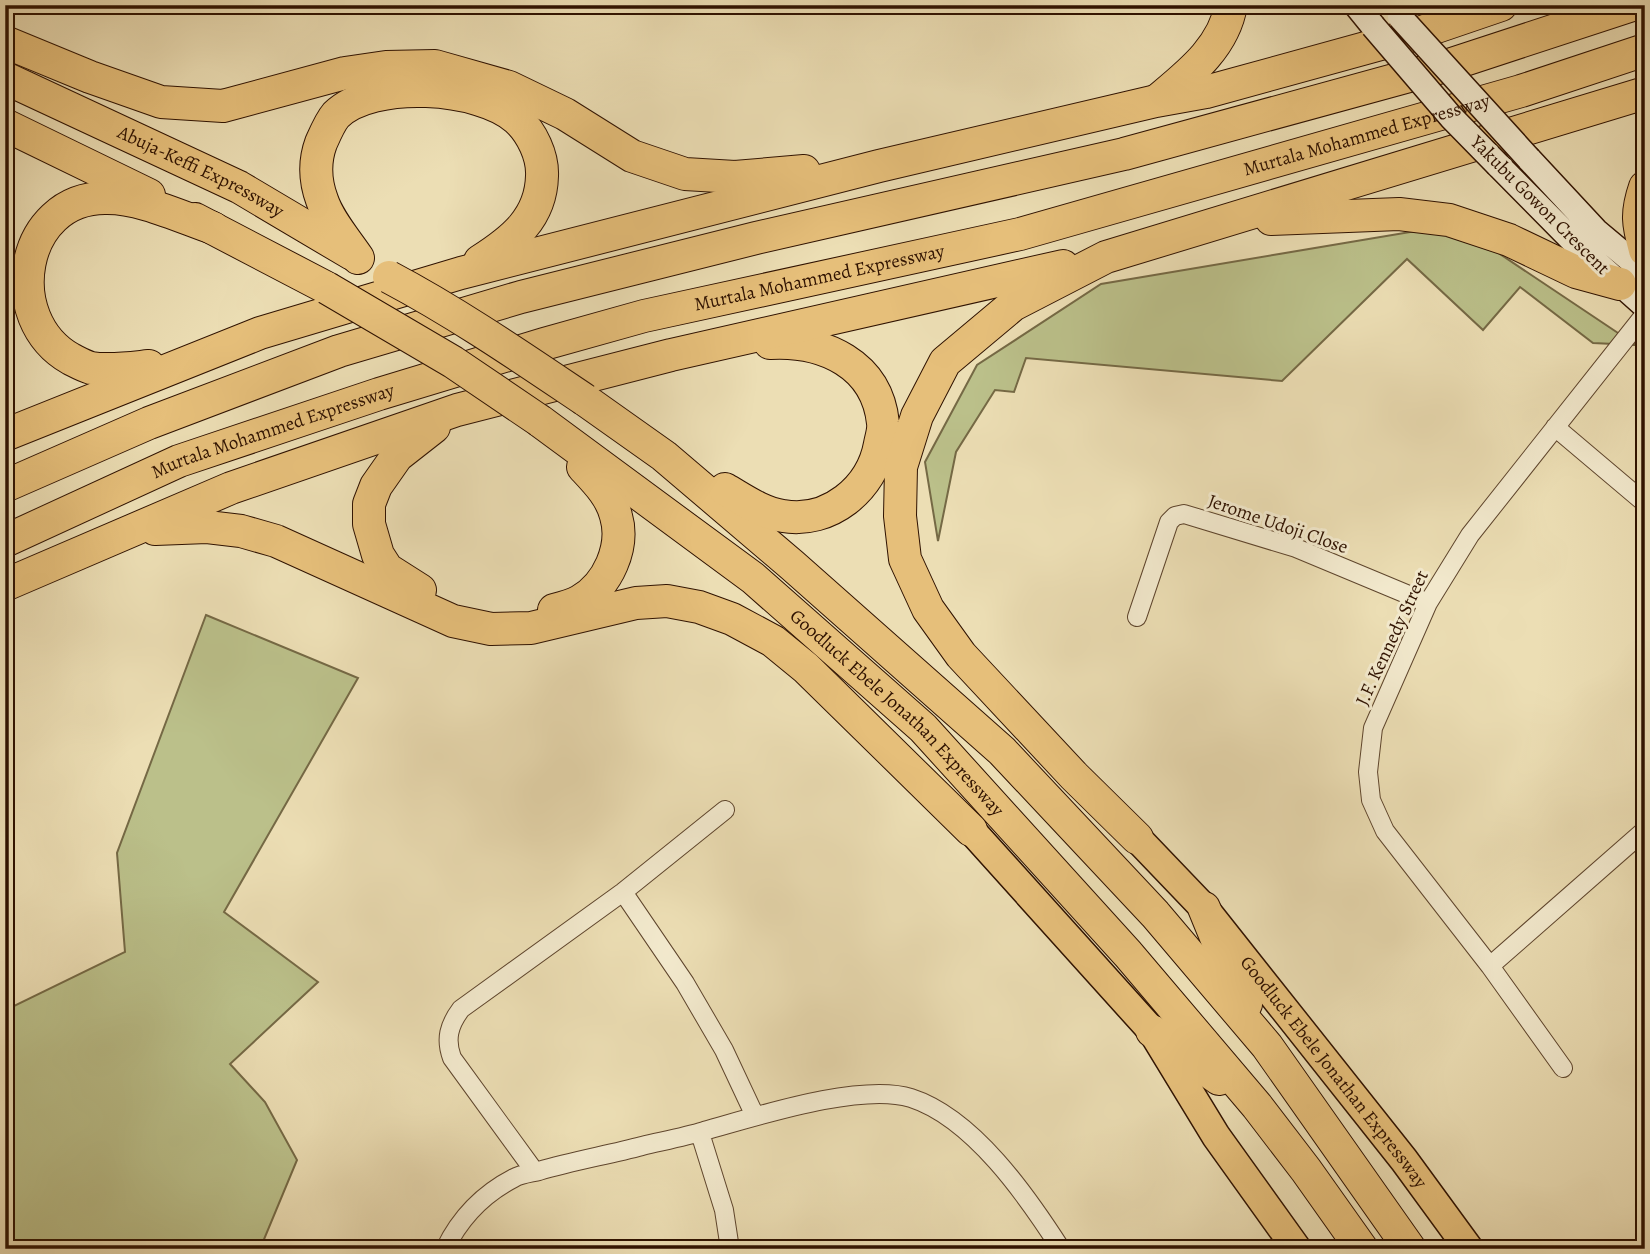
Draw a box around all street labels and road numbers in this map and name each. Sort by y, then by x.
street label: Murtala Mohammed Expressway [1240,87,1493,183]
street label: Abuja-Keffi Expressway [112,119,289,224]
street label: Yakubu Gowon Crescent [1464,129,1615,280]
street label: Murtala Mohammed Expressway [692,238,947,318]
street label: Murtala Mohammed Expressway [147,377,398,485]
street label: Jerome Udoji Close [1204,488,1352,560]
street label: J.F. Kennedy Street [1349,566,1435,710]
street label: Goodluck Ebele Jonathan Expressway [784,603,1010,822]
street label: Goodluck Ebele Jonathan Expressway [1234,951,1434,1194]

